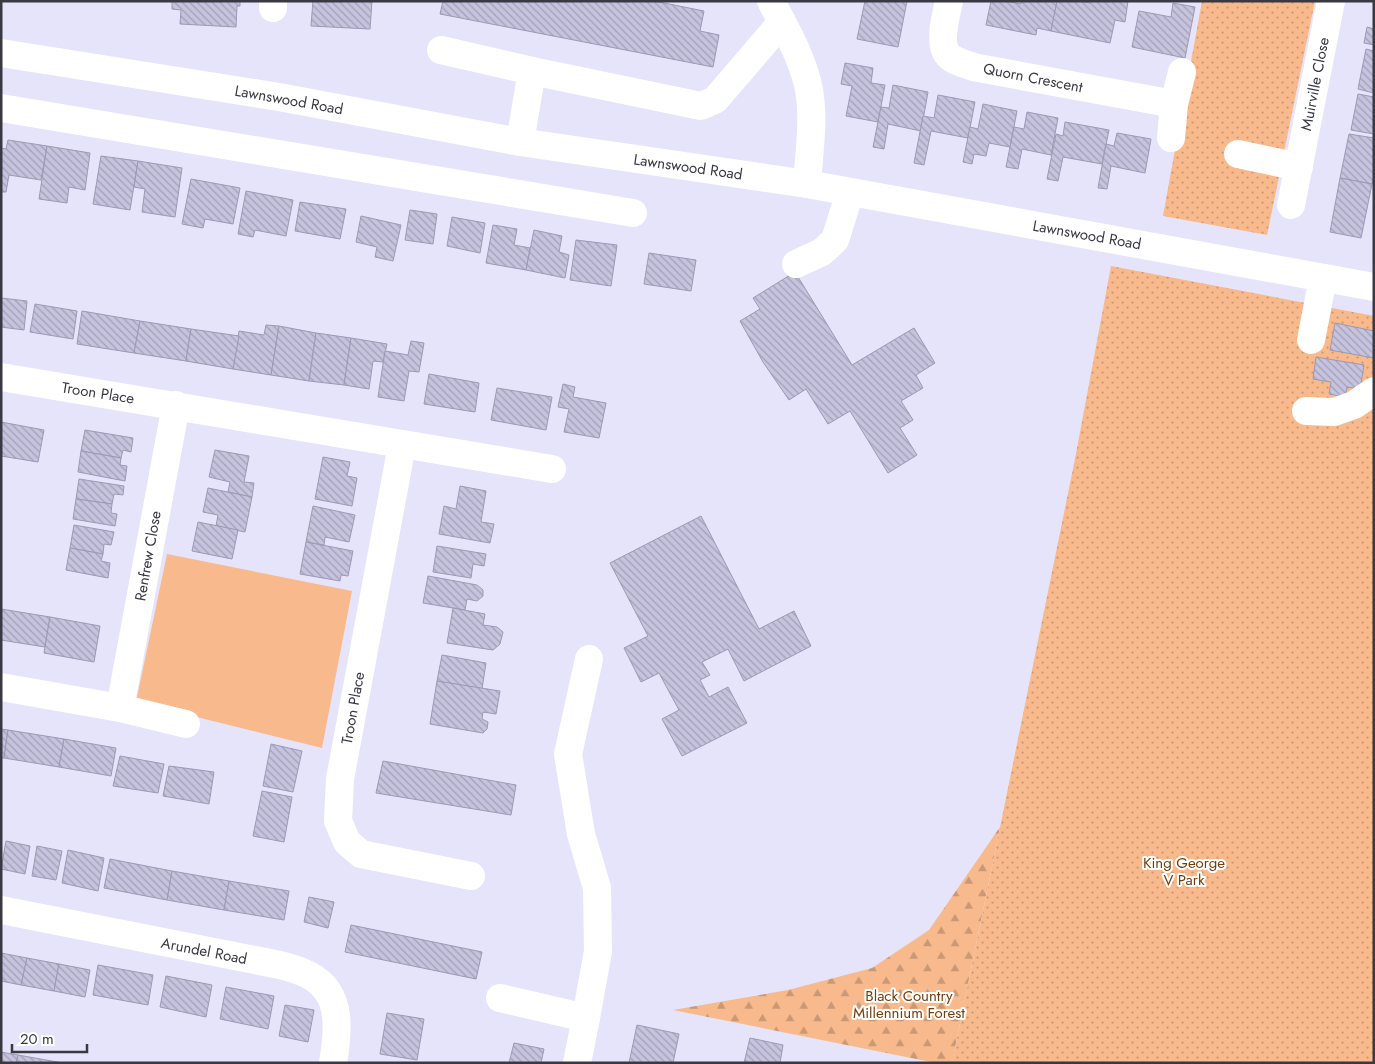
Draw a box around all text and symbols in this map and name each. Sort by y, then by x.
street label: Muirville Close [1295,35,1335,133]
street label: Quorn Crescent [981,58,1085,98]
street label: Lawnswood Road [233,80,345,120]
street label: Lawnswood Road [632,148,744,186]
street label: Lawnswood Road [1031,215,1143,255]
street label: Troon Place [60,376,136,410]
street label: Renfrew Close [129,509,167,603]
street label: Troon Place [336,670,370,746]
park label: King George V Park [1143,852,1225,891]
street label: Arundel Road [159,932,249,970]
park label: Black Country Millennium Forest [853,985,965,1024]
scale bar [12,1022,88,1054]
text: 20 m [20,1028,54,1050]

